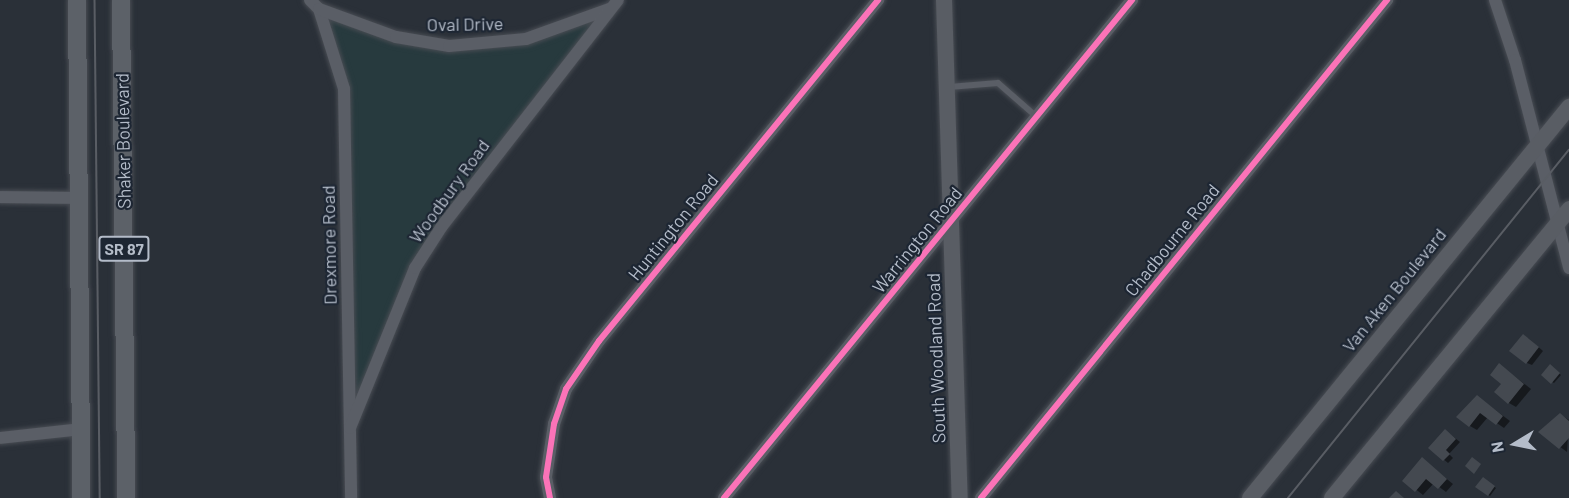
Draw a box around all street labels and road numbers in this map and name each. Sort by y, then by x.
street label: Oval Drive [427,13,503,35]
street label: Shaker Boulevard [111,73,135,209]
street label: Woodbury Road [404,135,494,247]
street label: Huntington Road [623,169,723,285]
street label: Chadbourne Road [1120,180,1224,300]
street label: Warrington Road [868,183,966,297]
street label: Drexmore Road [317,185,341,305]
street label: Van Aken Boulevard [1338,224,1450,356]
road number: SR 87 [97,236,151,262]
street label: South Woodland Road [922,273,950,443]

